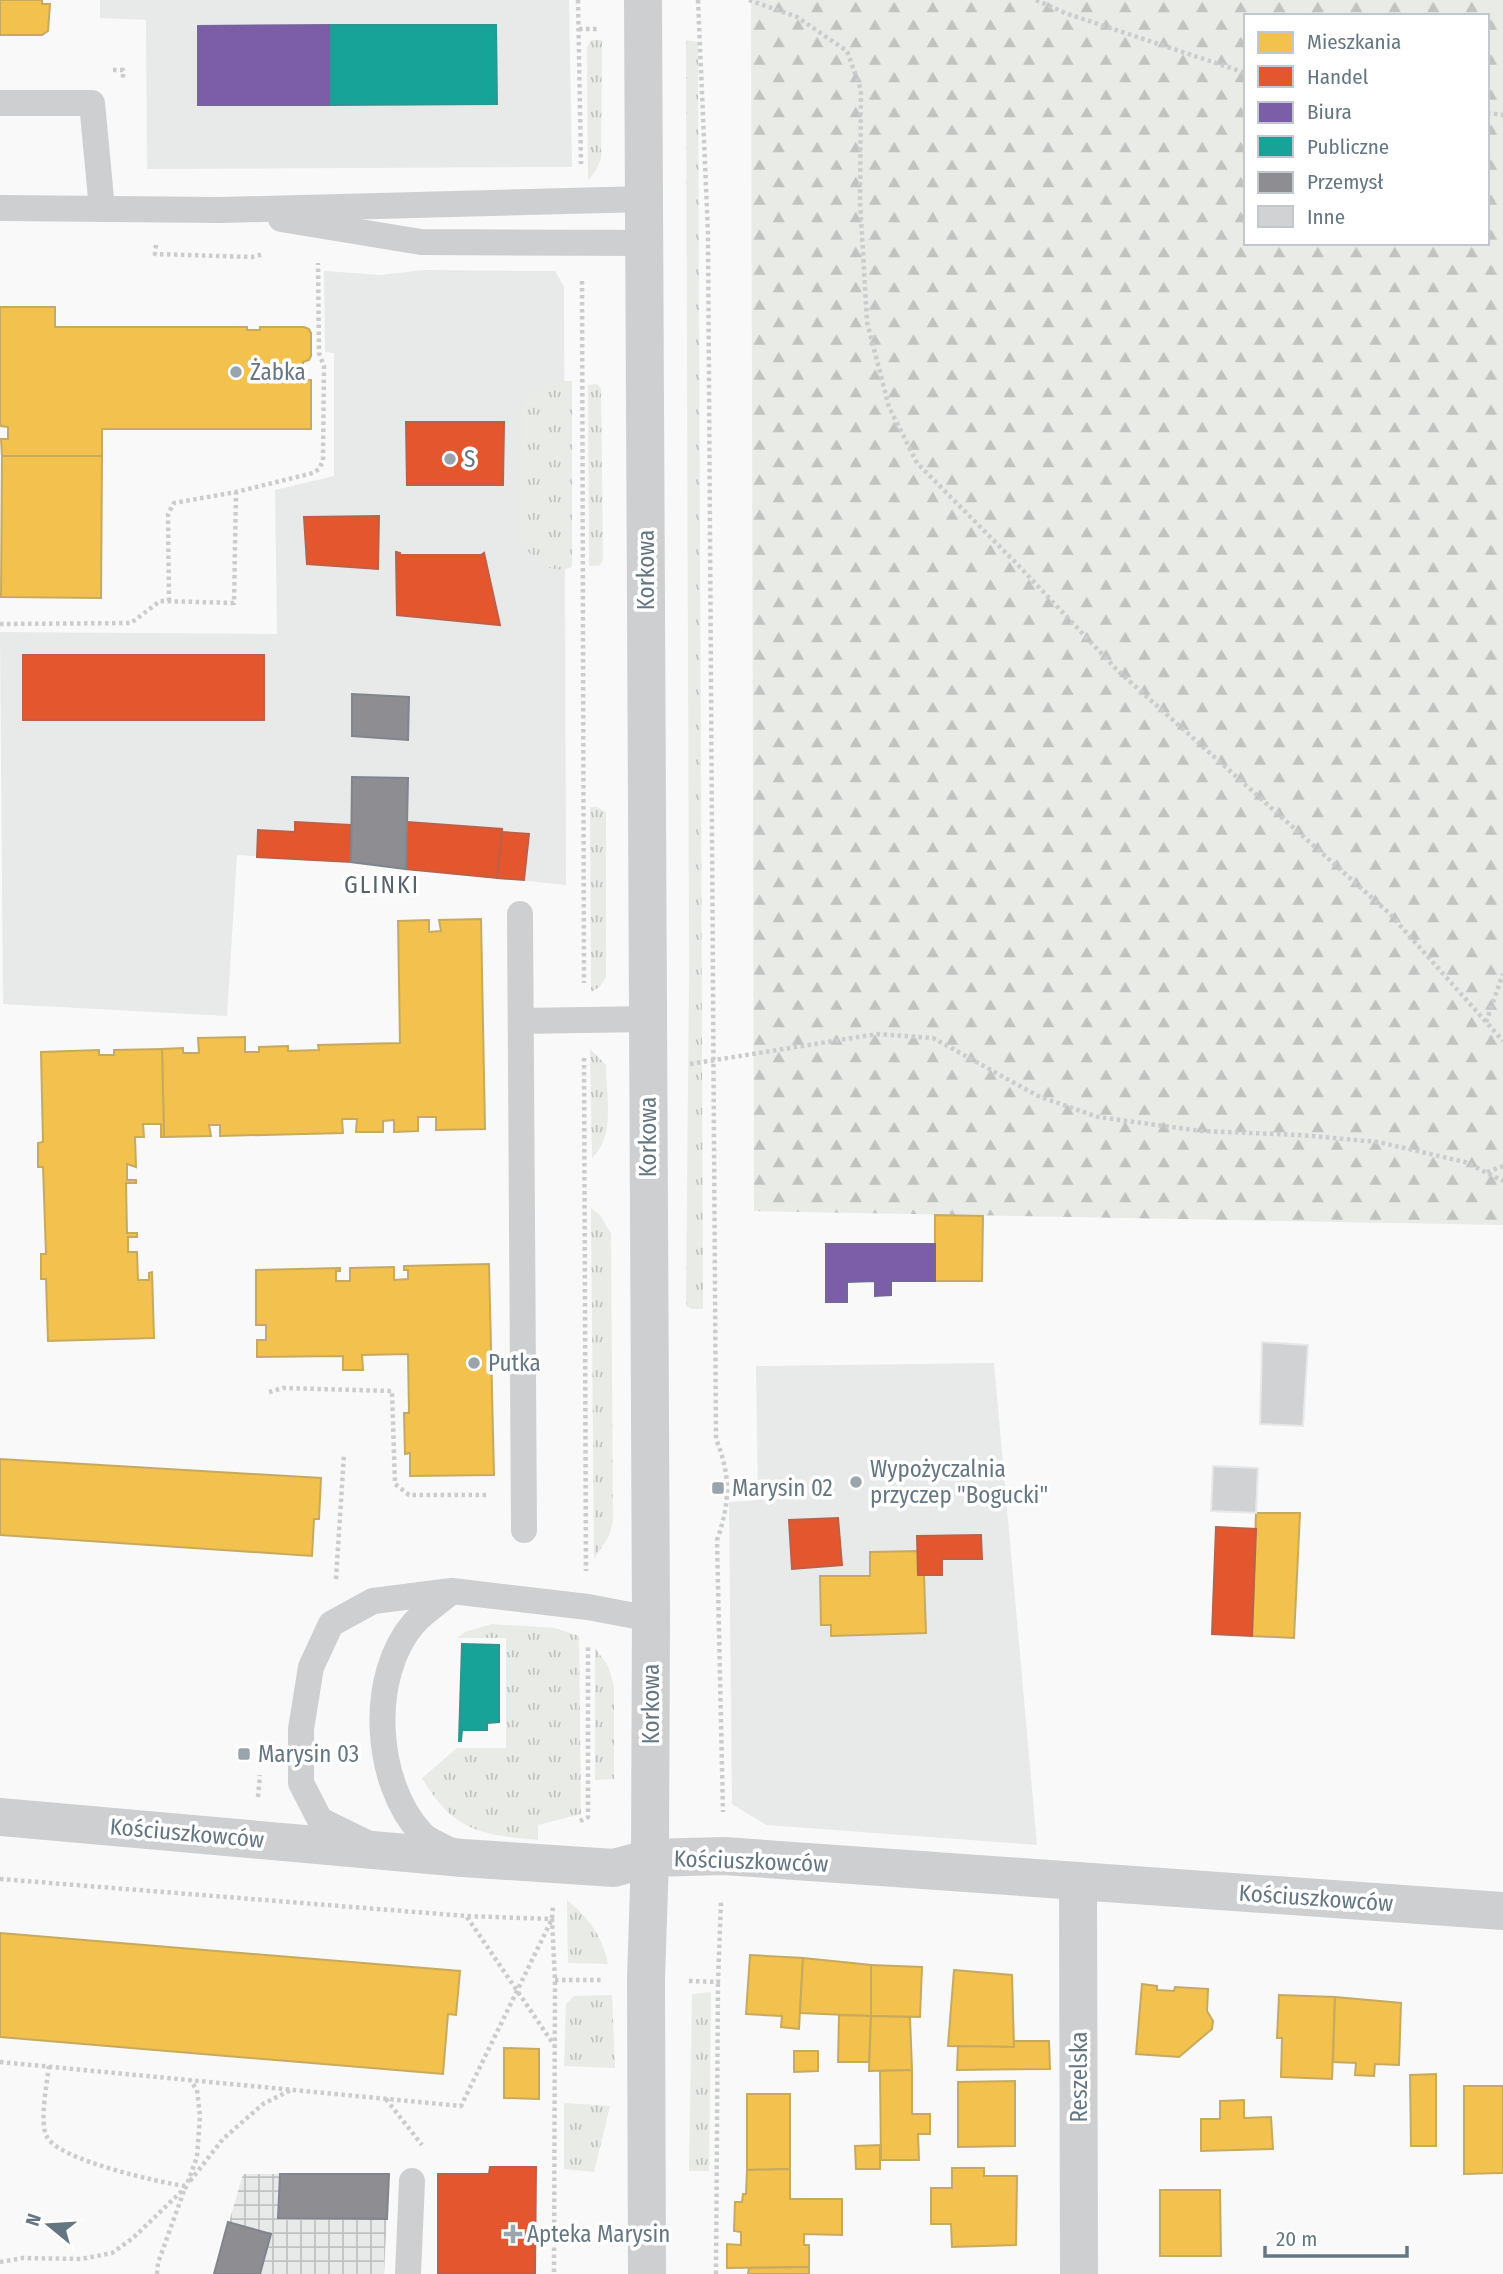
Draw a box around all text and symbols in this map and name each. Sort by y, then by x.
legend [1244,14,1489,245]
text: Mieszkania [1307,29,1401,55]
text: Handel [1307,64,1369,90]
text: Biura [1307,99,1352,125]
text: Publiczne [1307,134,1389,160]
text: Przemysł [1307,169,1384,195]
text: Inne [1307,204,1345,230]
place label: Żabka [250,358,306,386]
marker: Żabka [228,364,244,380]
place label: S [464,445,475,473]
marker: S [442,451,458,467]
street label: Korkowa [632,530,660,610]
district label: GLINKI [344,871,420,899]
street label: Korkowa [634,1097,662,1177]
place label: Putka [488,1349,541,1377]
marker: Putka [466,1355,482,1371]
place label: Wypożyczalnia przyczep "Bogucki" [870,1455,1048,1509]
place label: Marysin 02 [732,1474,833,1502]
marker: Wypożyczalnia przyczep "Bogucki" [848,1474,864,1490]
marker: Marysin 02 [710,1480,726,1496]
street label: Korkowa [637,1664,665,1744]
place label: Marysin 03 [258,1740,359,1768]
marker: Marysin 03 [236,1746,252,1762]
street label: Kościuszkowców [109,1812,265,1854]
street label: Kościuszkowców [673,1844,829,1878]
street label: Kościuszkowców [1238,1879,1394,1917]
street label: Reszelska [1065,2031,1093,2123]
north arrow [14,2190,84,2260]
text: N [21,2211,46,2229]
scale bar [1265,2214,1407,2258]
place label: Apteka Marysin [527,2220,670,2248]
marker: Apteka Marysin [505,2226,521,2242]
text: 20 m [1276,2226,1317,2252]

